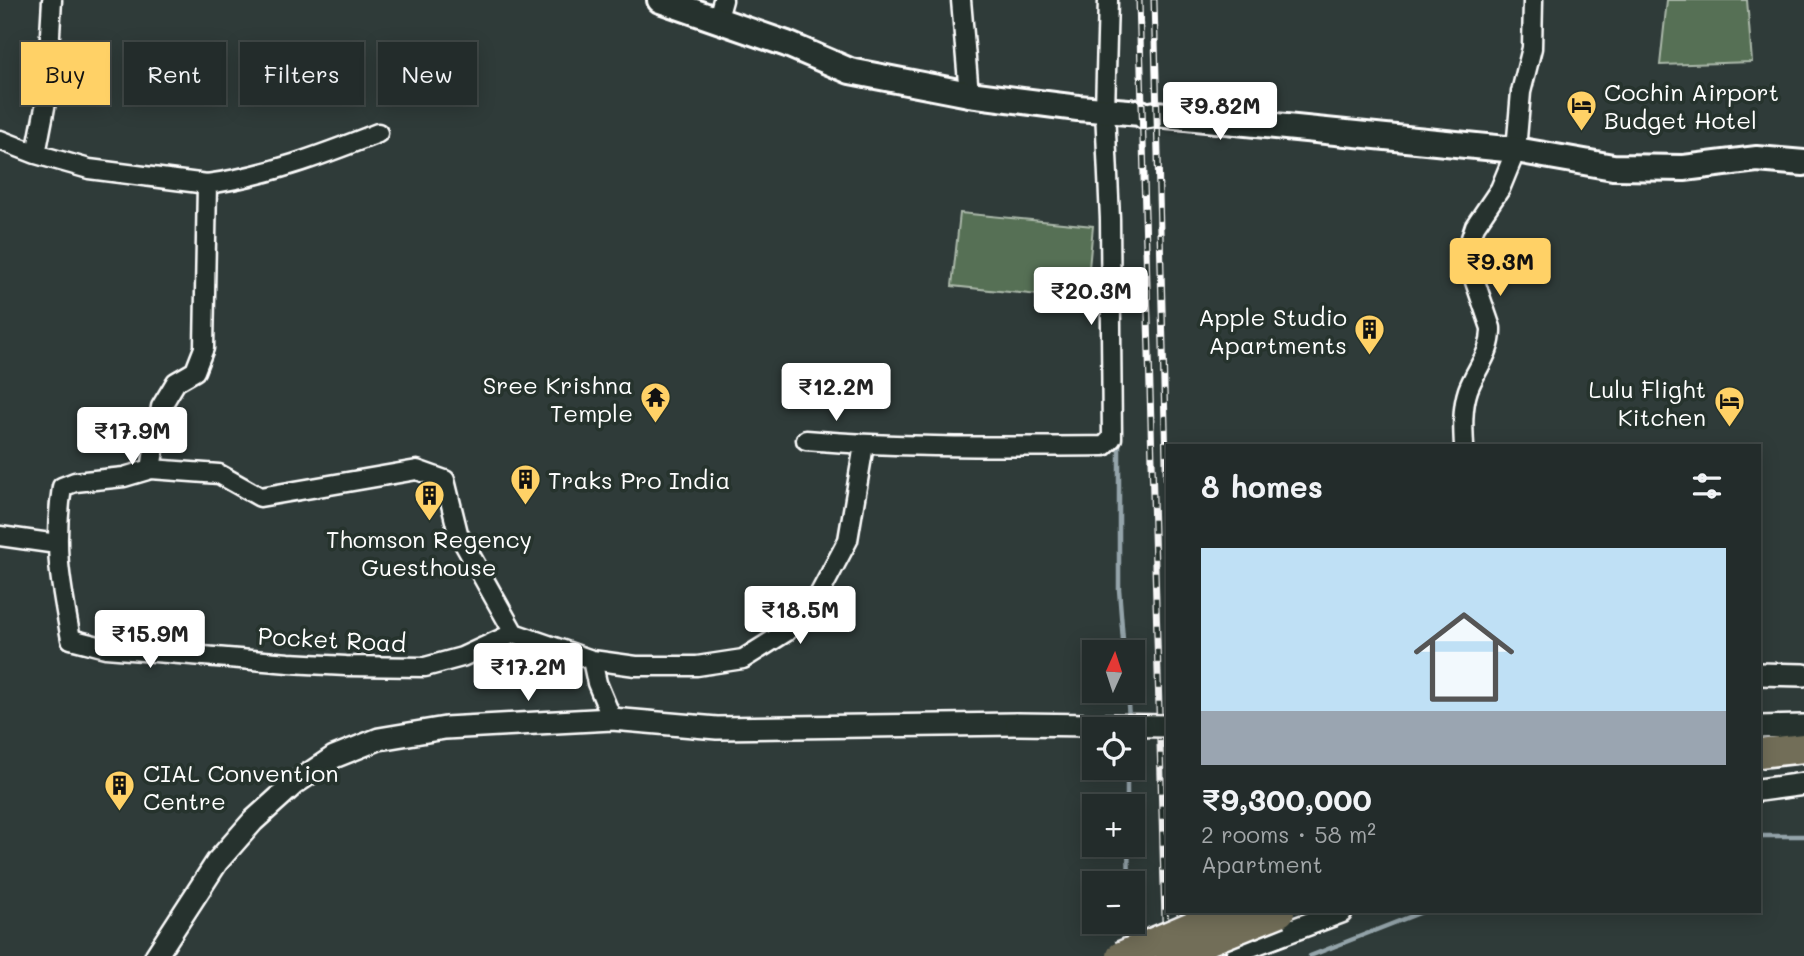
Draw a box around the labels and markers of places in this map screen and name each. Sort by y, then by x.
place label: Cochin Airport Budget Hotel [1604,76,1779,135]
pin: ₹9.82M [1163,82,1277,142]
hotel icon: Cochin Airport Budget Hotel [1564,88,1598,132]
pin: ₹9.3M [1451,238,1549,298]
pin: ₹20.3M [1034,268,1148,327]
place label: Apple Studio Apartments [1198,301,1347,360]
building icon: Apple Studio Apartments [1353,313,1387,357]
pin: ₹12.2M [779,364,893,423]
place label: Sree Krishna Temple [483,369,633,428]
place label: Lulu Flight Kitchen [1589,373,1706,432]
temple icon: Sree Krishna Temple [639,381,673,425]
hotel icon: Lulu Flight Kitchen [1712,385,1746,429]
pin: ₹17.9M [75,407,189,467]
building icon: Traks Pro India [508,462,542,506]
place label: Traks Pro India [548,464,730,495]
building icon: Thomson Regency Guesthouse [412,479,446,523]
place label: Thomson Regency Guesthouse [326,523,532,582]
pin: ₹18.5M [743,586,857,646]
pin: ₹15.9M [93,610,207,670]
pin: ₹17.2M [471,644,585,703]
place label: CIAL Convention Centre [143,757,339,816]
building icon: CIAL Convention Centre [103,769,137,813]

